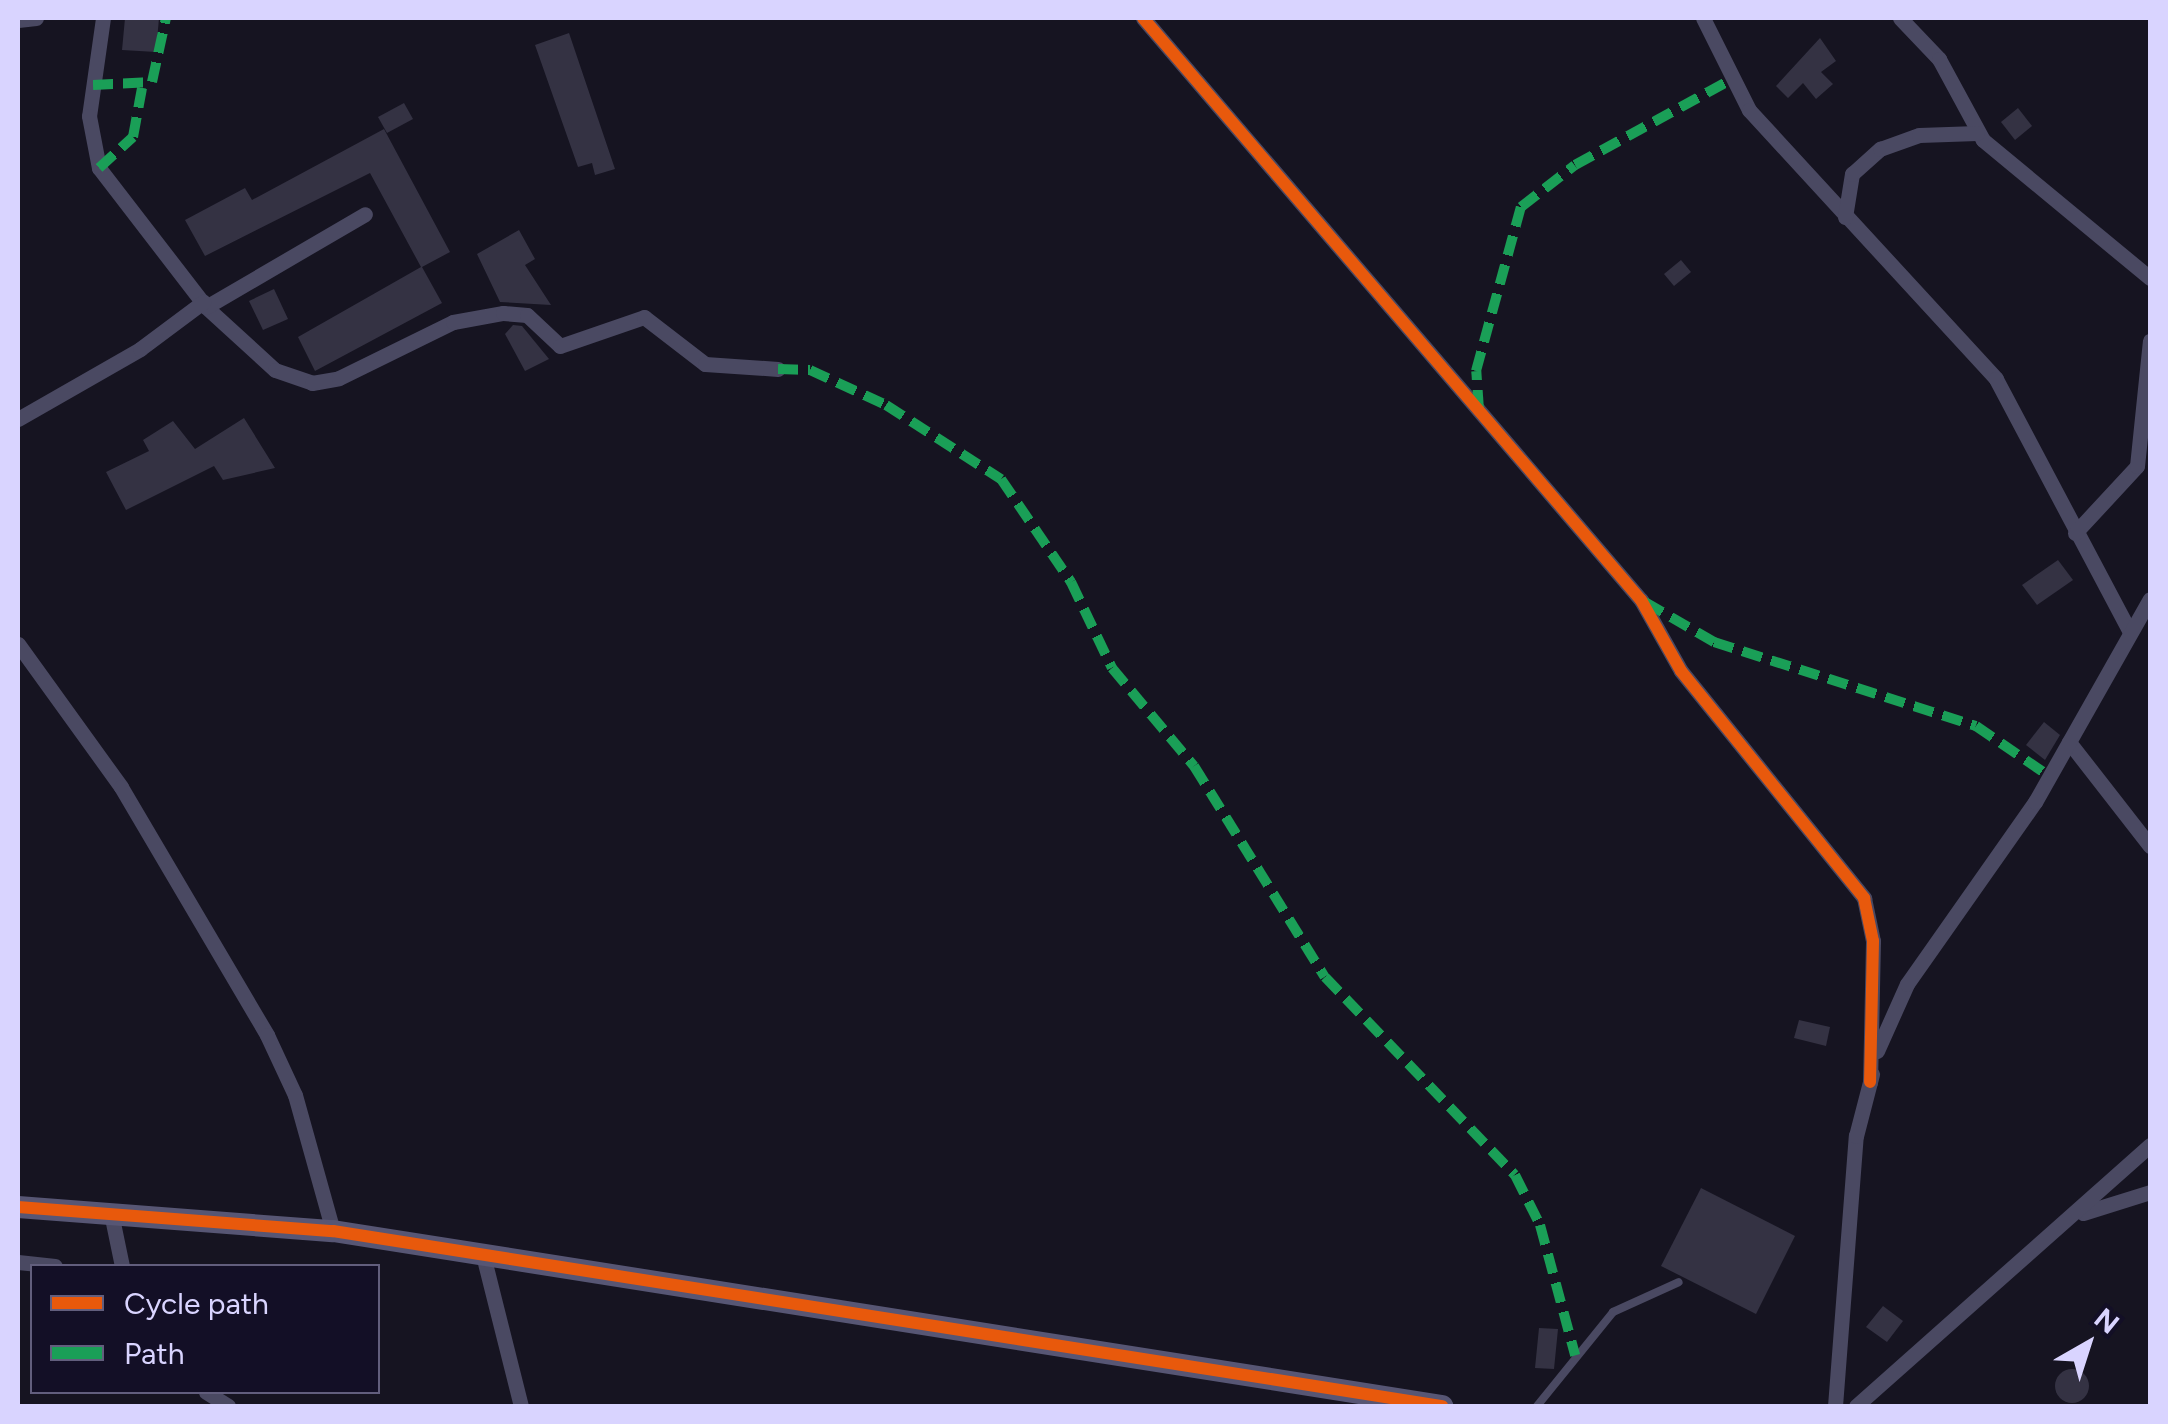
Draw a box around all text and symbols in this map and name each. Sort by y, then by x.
legend [30,1264,380,1394]
text: Cycle path [124,1285,269,1322]
north arrow [2038,1294,2138,1394]
text: N [2088,1301,2126,1341]
text: Path [124,1335,184,1372]

